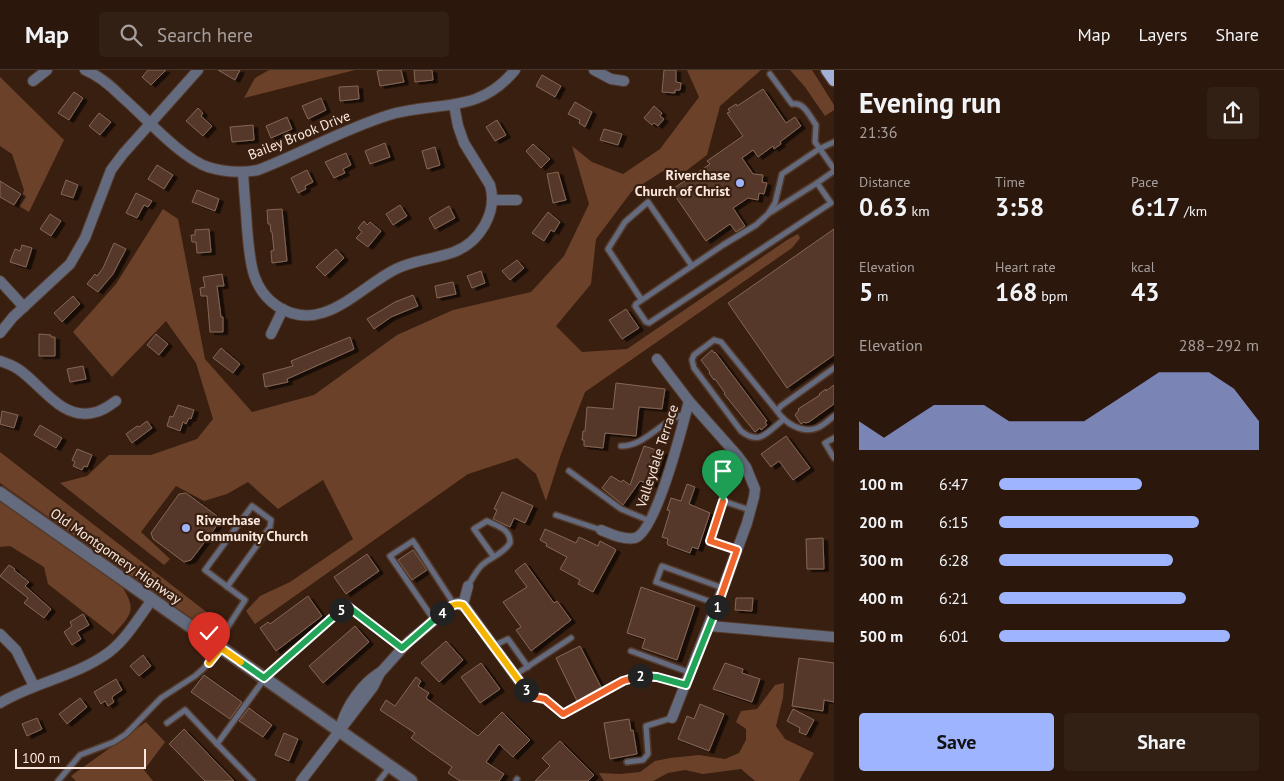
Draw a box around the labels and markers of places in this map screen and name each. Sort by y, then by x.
place label: Riverchase Church of Christ [635,166,730,200]
marker: Riverchase Church of Christ [734,177,746,189]
pin [702,450,744,501]
place label: Riverchase Community Church [196,511,308,545]
marker: Riverchase Community Church [180,522,192,534]
pin: 1 [704,594,730,620]
pin: 5 [328,598,354,622]
pin: 4 [430,600,454,626]
pin [188,612,230,663]
pin: 2 [628,664,652,688]
pin: 3 [514,678,538,702]

